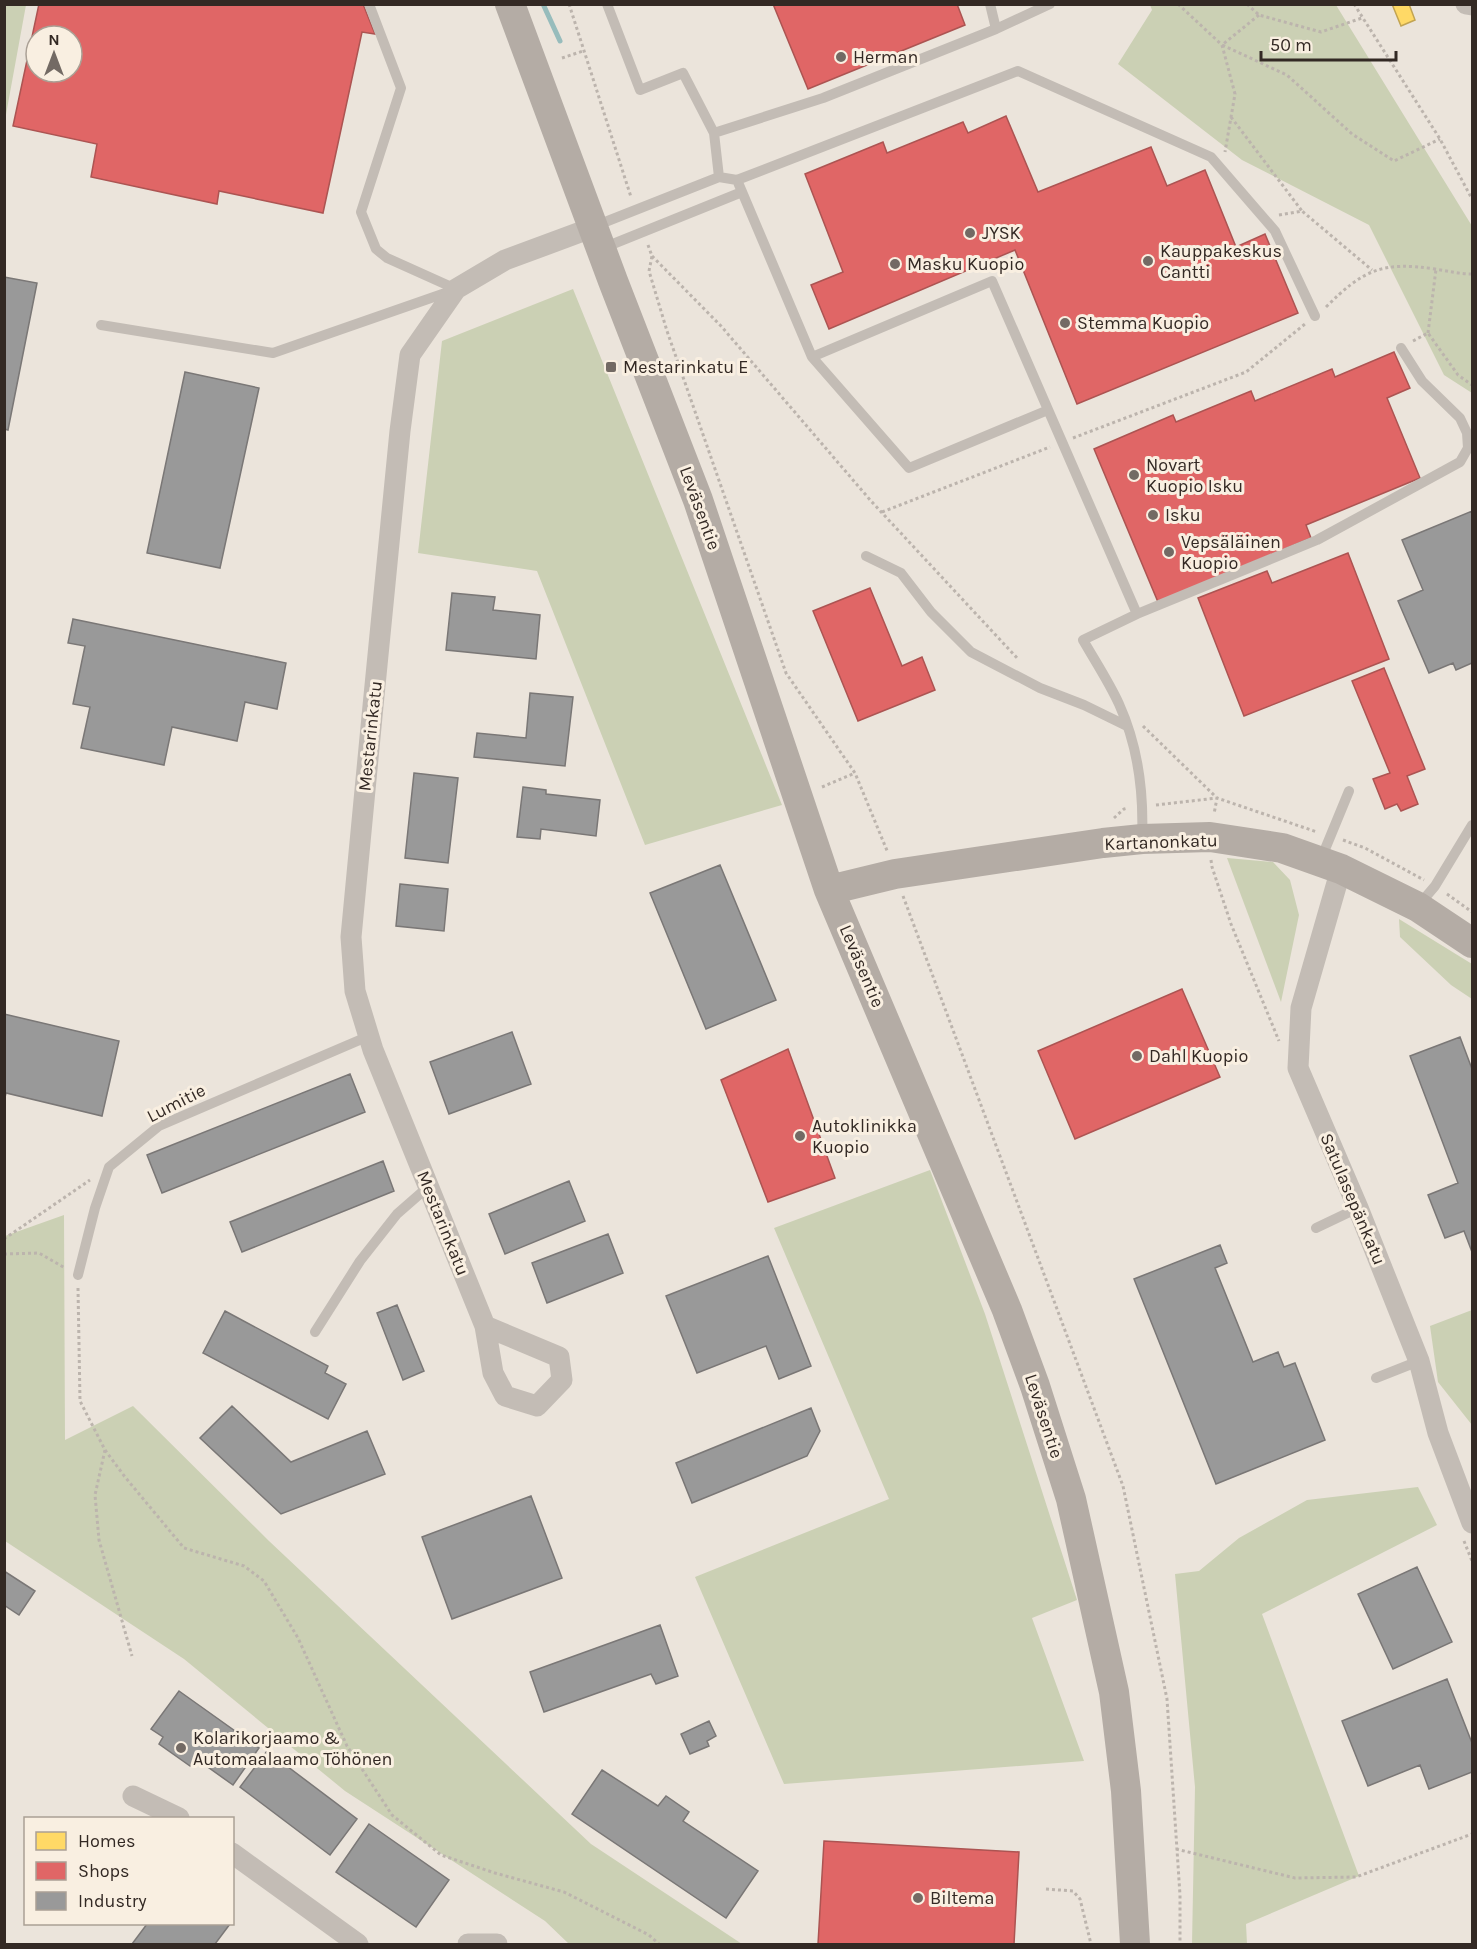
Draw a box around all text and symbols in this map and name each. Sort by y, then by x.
north arrow [24,24,84,84]
scale bar [1261,24,1396,62]
text: N [48,30,60,49]
text: 50 m [1270,34,1312,56]
place label: Herman [853,46,918,68]
marker: Herman [834,50,848,64]
place label: JYSK [982,222,1021,244]
marker: JYSK [963,226,977,240]
place label: Kauppakeskus Cantti [1160,240,1282,283]
place label: Masku Kuopio [907,253,1024,275]
marker: Kauppakeskus Cantti [1141,254,1155,268]
marker: Masku Kuopio [888,257,902,271]
place label: Stemma Kuopio [1077,312,1209,334]
marker: Stemma Kuopio [1058,316,1072,330]
place label: Mestarinkatu E [623,356,748,378]
marker: Mestarinkatu E [604,360,618,374]
place label: Novart Kuopio Isku [1146,454,1243,497]
street label: Leväsentie [675,463,725,553]
marker: Novart Kuopio Isku [1127,468,1141,482]
place label: Isku [1165,504,1201,526]
marker: Isku [1146,508,1160,522]
place label: Vepsäläinen Kuopio [1181,531,1281,574]
marker: Vepsäläinen Kuopio [1162,545,1176,559]
street label: Mestarinkatu [353,680,387,792]
street label: Kartanonkatu [1104,829,1218,855]
street label: Leväsentie [835,921,889,1011]
place label: Dahl Kuopio [1149,1045,1248,1067]
marker: Dahl Kuopio [1130,1049,1144,1063]
street label: Lumitie [143,1079,209,1127]
place label: Autoklinikka Kuopio [812,1115,917,1158]
marker: Autoklinikka Kuopio [793,1129,807,1143]
street label: Satulasepänkatu [1315,1130,1391,1268]
street label: Mestarinkatu [412,1167,474,1279]
street label: Leväsentie [1020,1371,1068,1461]
place label: Kolarikorjaamo & Automaalaamo Töhönen [193,1727,392,1770]
marker: Kolarikorjaamo & Automaalaamo Töhönen [174,1741,188,1755]
legend [24,1817,234,1925]
text: Homes [78,1830,135,1852]
text: Shops [78,1860,130,1882]
place label: Biltema [930,1887,994,1909]
text: Industry [78,1890,147,1912]
marker: Biltema [911,1891,925,1905]

